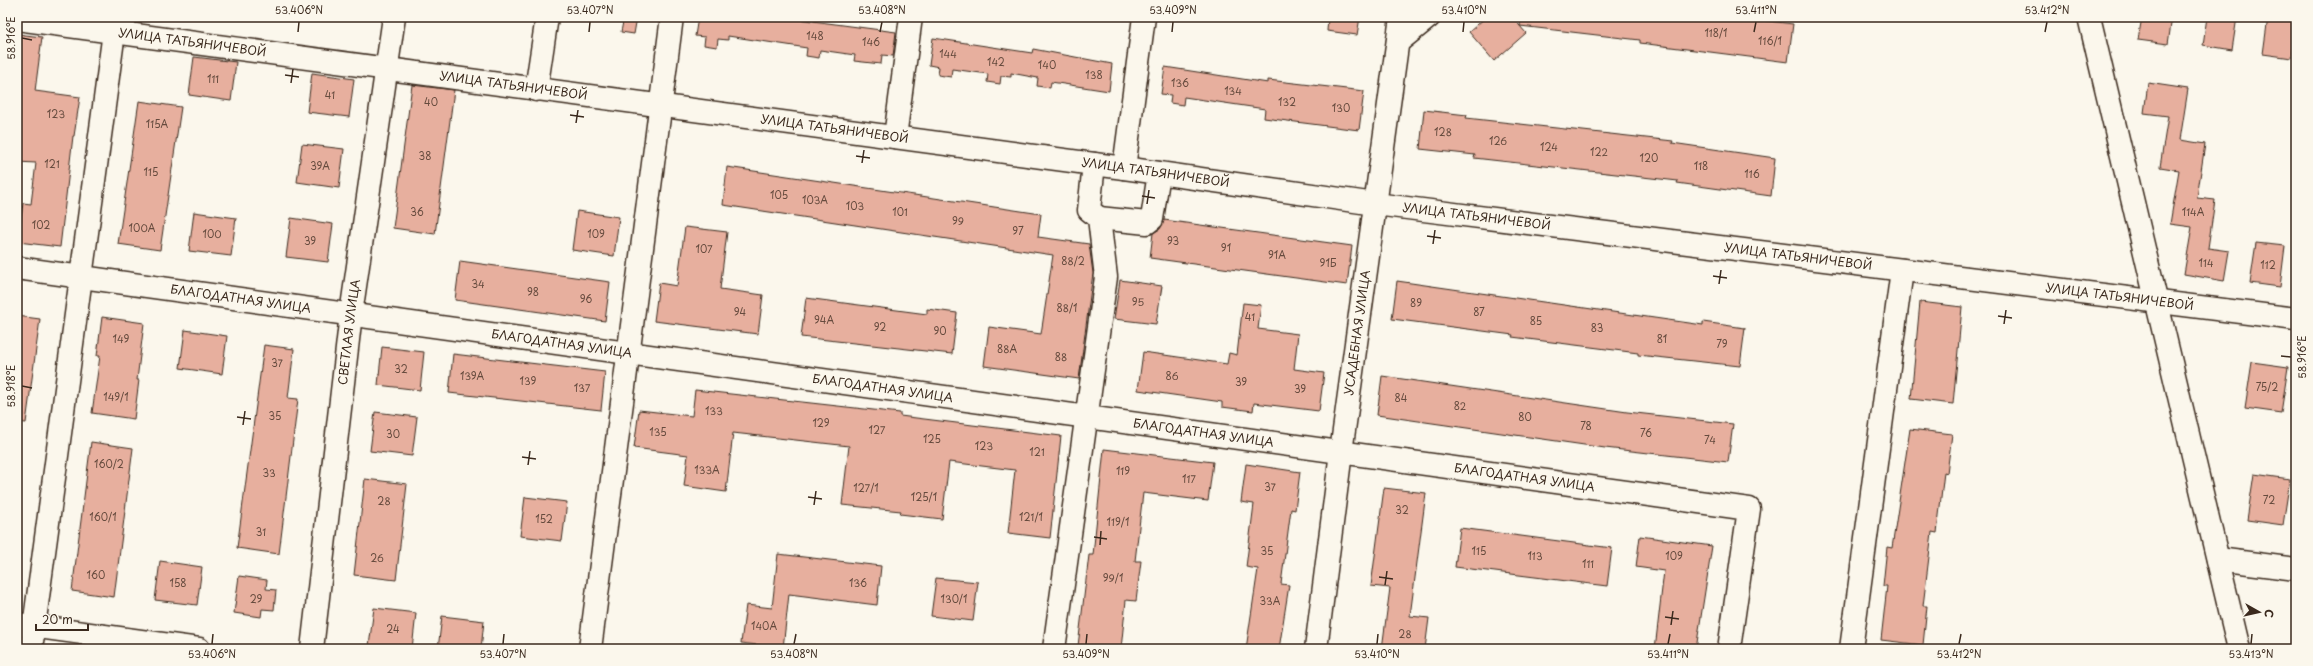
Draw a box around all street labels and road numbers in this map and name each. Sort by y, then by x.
street label: УЛИЦА ТАТЬЯНИЧЕВОЙ [118,23,268,60]
street label: УЛИЦА ТАТЬЯНИЧЕВОЙ [439,66,589,104]
street label: УЛИЦА ТАТЬЯНИЧЕВОЙ [760,109,910,147]
street label: УЛИЦА ТАТЬЯНИЧЕВОЙ [1081,152,1231,191]
street label: УЛИЦА ТАТЬЯНИЧЕВОЙ [1402,198,1552,234]
street label: УЛИЦА ТАТЬЯНИЧЕВОЙ [1723,238,1873,274]
street label: УСАДЕБНАЯ УЛИЦА [1339,269,1374,396]
street label: СВЕТЛАЯ УЛИЦА [333,278,364,386]
street label: УЛИЦА ТАТЬЯНИЧЕВОЙ [2045,278,2195,314]
street label: БЛАГОДАТНАЯ УЛИЦА [170,279,312,317]
street label: БЛАГОДАТНАЯ УЛИЦА [490,324,633,361]
street label: БЛАГОДАТНАЯ УЛИЦА [811,369,954,406]
street label: БЛАГОДАТНАЯ УЛИЦА [1132,413,1275,451]
street label: БЛАГОДАТНАЯ УЛИЦА [1453,458,1596,495]

